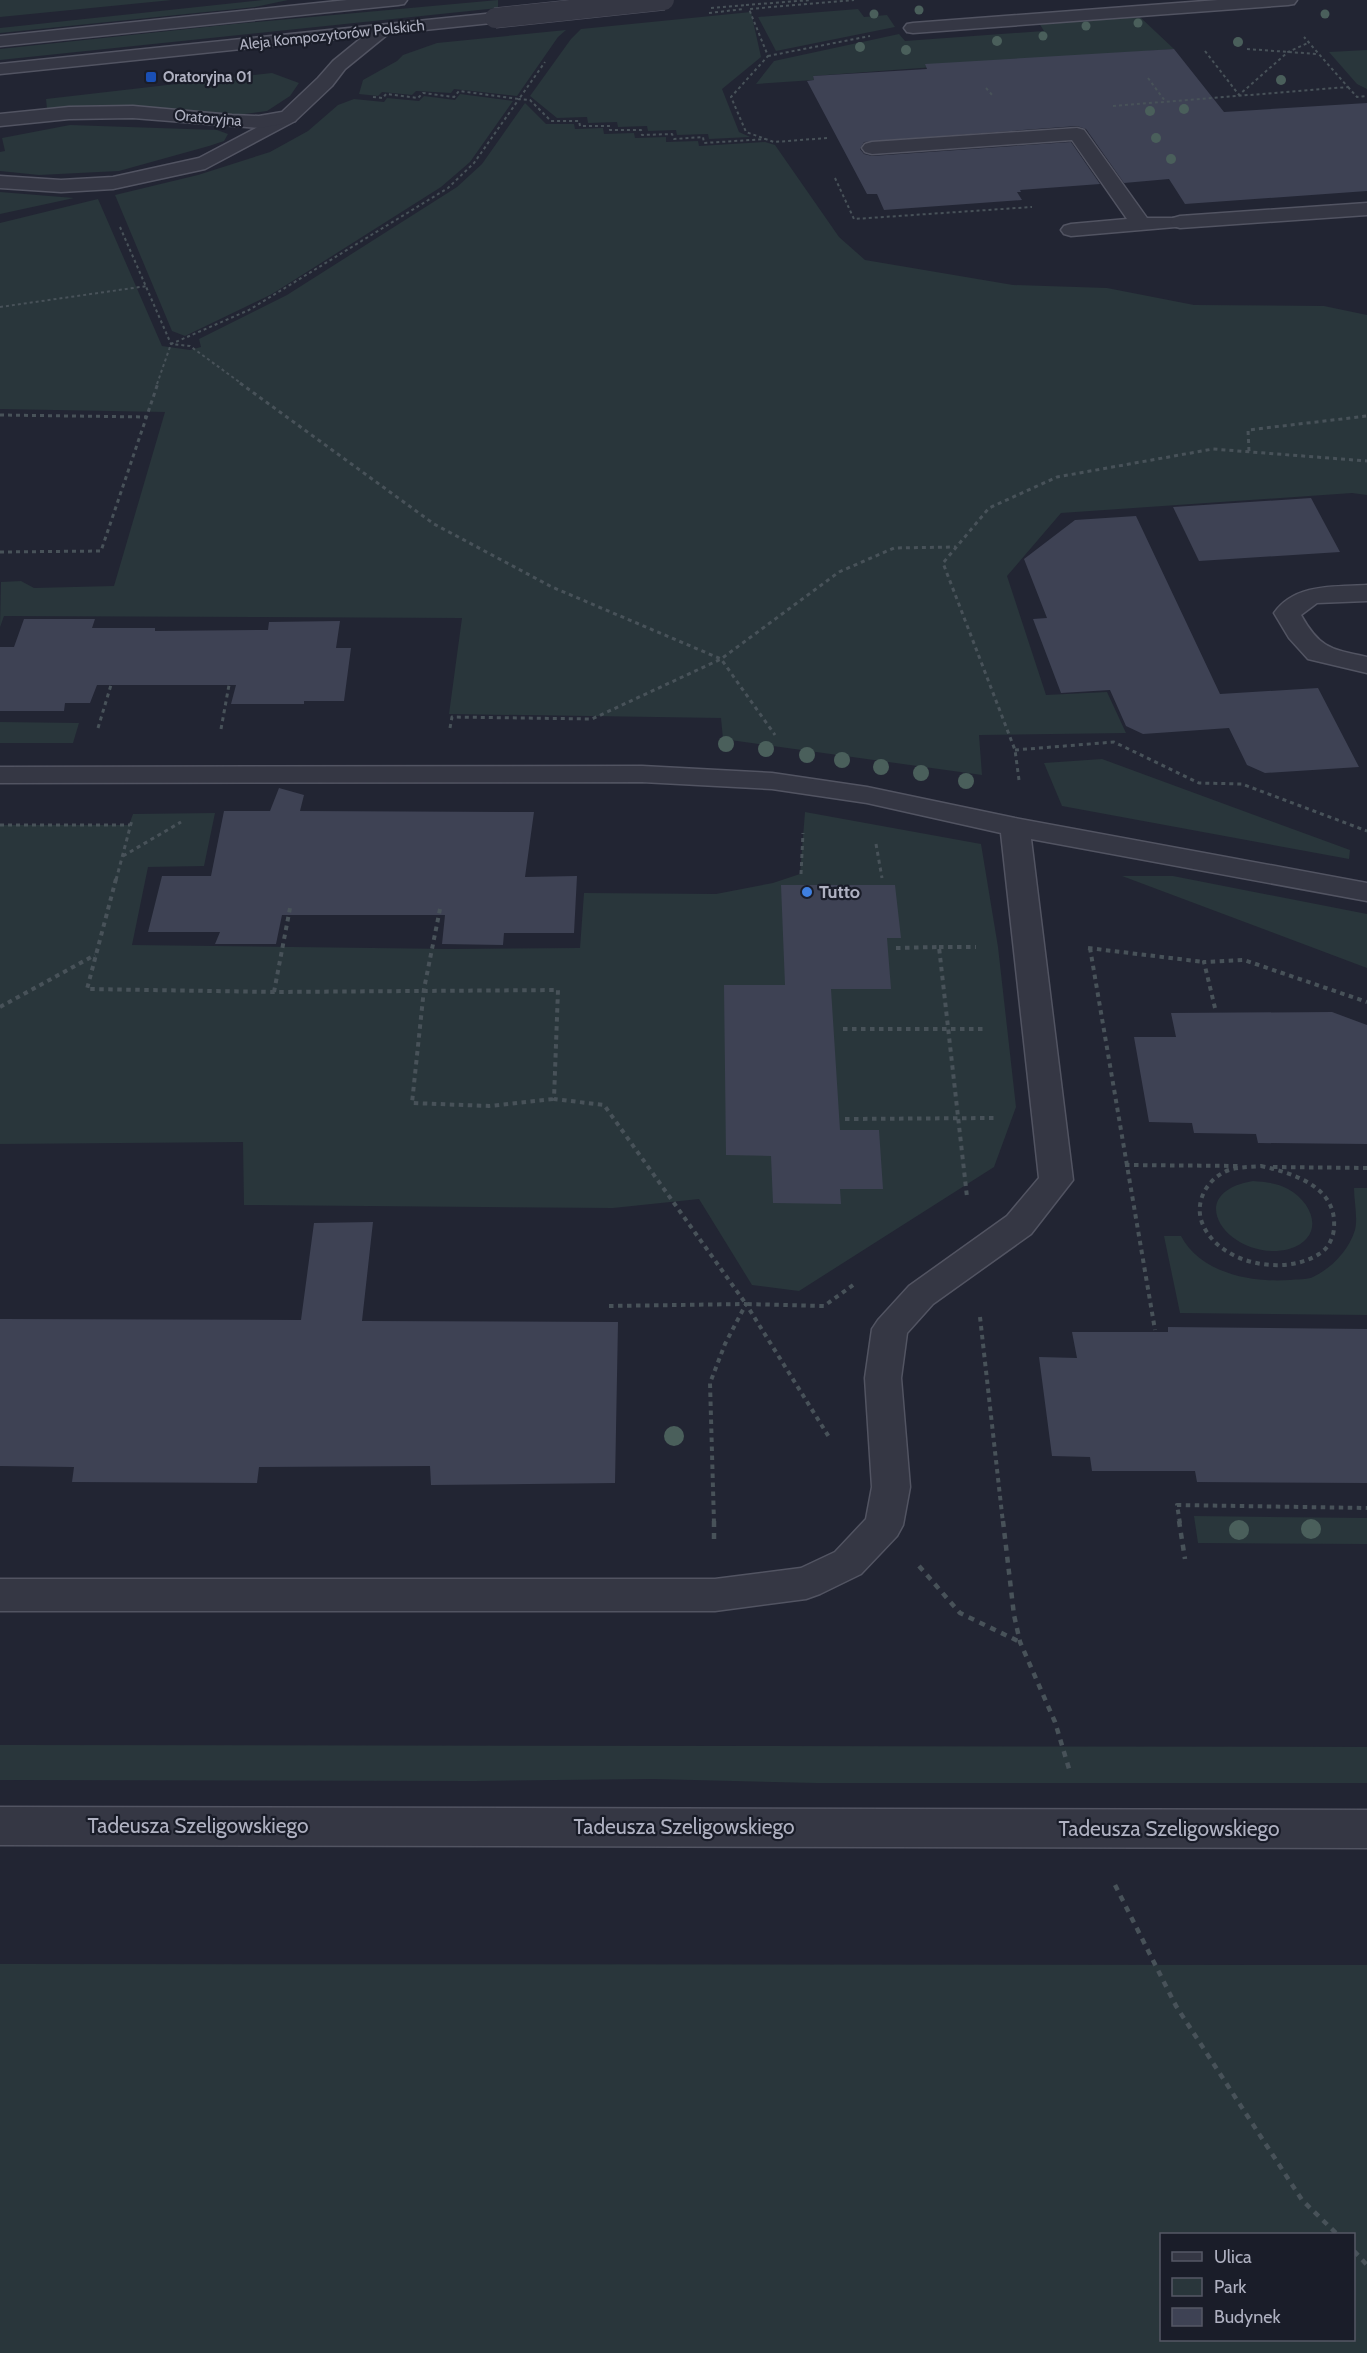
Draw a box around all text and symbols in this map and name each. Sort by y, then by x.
street label: Aleja Kompozytorów Polskich [239,16,425,54]
place label: Oratoryjna 01 [163,68,252,86]
marker: Oratoryjna 01 [144,70,158,84]
street label: Oratoryjna [174,106,243,130]
place label: Tutto [819,881,860,903]
marker: Tutto [800,885,814,899]
street label: Tadeusza Szeligowskiego [87,1813,309,1838]
street label: Tadeusza Szeligowskiego [573,1814,795,1839]
street label: Tadeusza Szeligowskiego [1058,1816,1280,1841]
legend [1160,2233,1355,2341]
text: Ulica [1214,2246,1252,2268]
text: Park [1214,2276,1247,2298]
text: Budynek [1214,2306,1281,2328]

